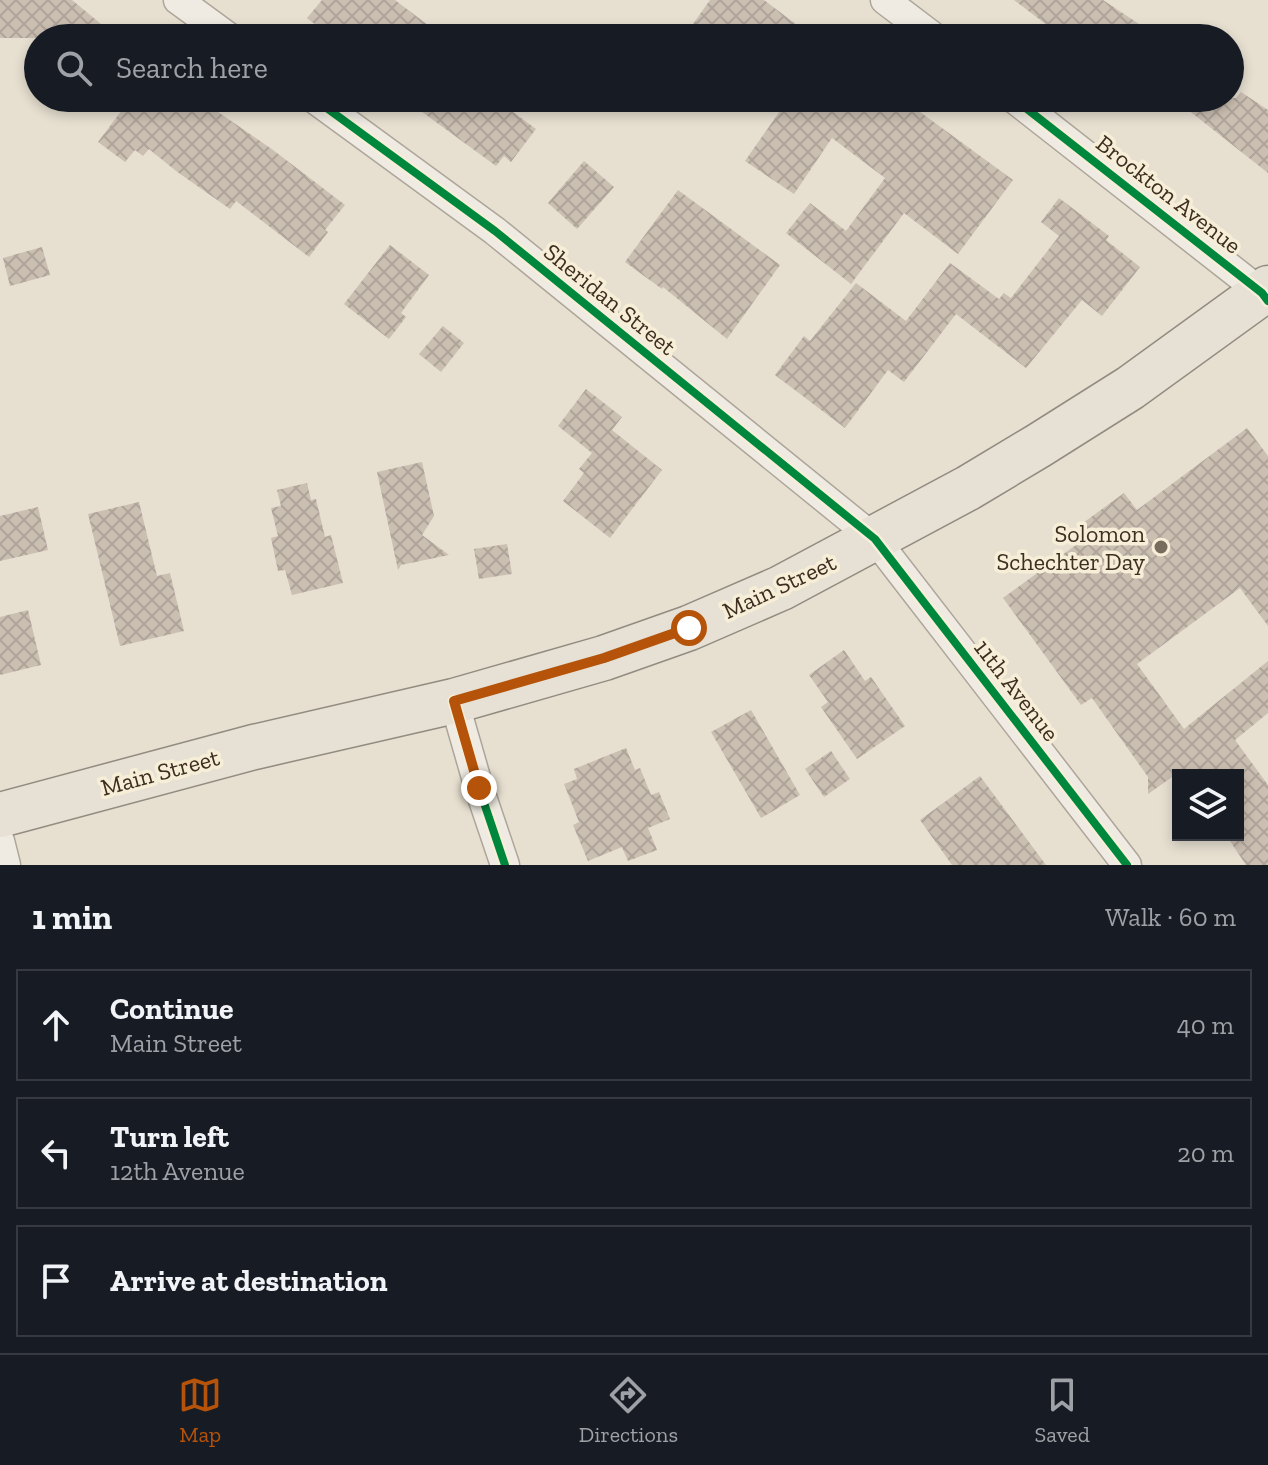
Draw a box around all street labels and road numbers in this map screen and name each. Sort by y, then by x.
street label: Brockton Avenue [1091,128,1247,260]
street label: Sheridan Street [538,237,682,361]
street label: Main Street [718,547,840,625]
street label: 11th Avenue [968,633,1066,747]
street label: Main Street [97,742,223,802]

